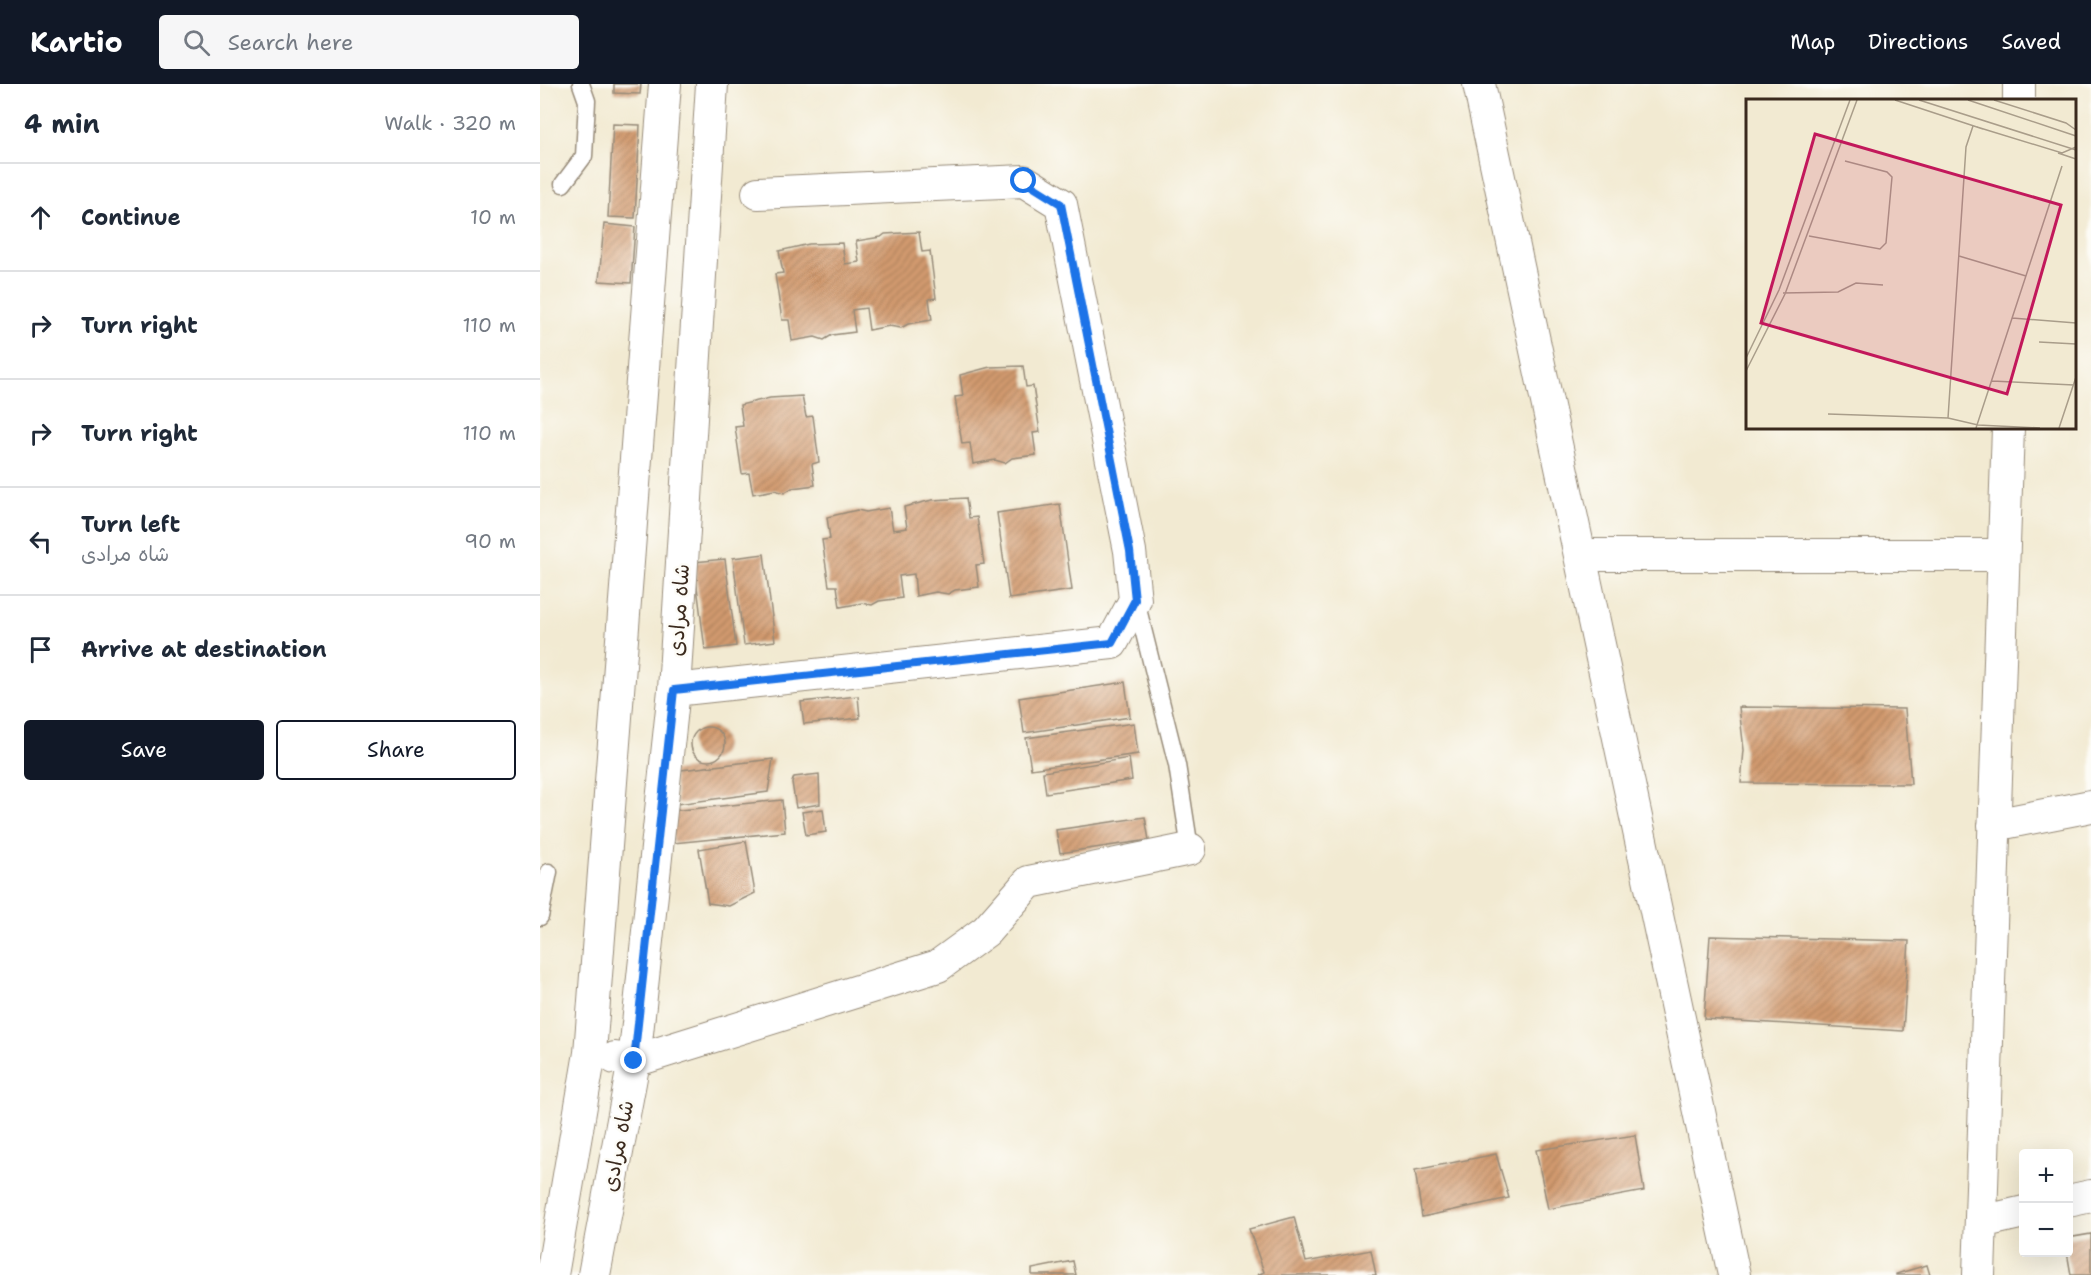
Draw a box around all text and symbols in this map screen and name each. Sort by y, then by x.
search box [159,15,579,69]
text: Kartio [30,23,123,61]
icon: search [180,26,213,59]
text: Search here [228,28,353,57]
text: Map [1790,28,1835,56]
text: Directions [1868,28,1968,56]
text: Saved [2001,28,2061,56]
inset map [1746,99,2076,429]
text: 4 min [24,106,100,141]
text: Walk · 320 m [384,110,516,136]
route start [1010,167,1036,193]
icon: ahead [24,201,57,234]
text: Continue [81,203,181,232]
text: 10 m [470,204,516,230]
icon: right [24,309,57,342]
text: Turn right [81,311,198,340]
text: 110 m [462,312,516,338]
icon: right [24,417,57,450]
text: Turn right [81,419,198,448]
text: 110 m [462,420,516,446]
text: Turn left [81,510,180,539]
icon: left [24,525,57,558]
text: 90 m [464,528,516,554]
text: شاه مرادی [81,541,169,567]
street label: شاه مرادی [662,563,696,657]
icon: arrive [24,633,57,666]
text: Arrive at destination [81,635,327,664]
button: Save [24,720,264,780]
button: Share [276,720,516,780]
route end [620,1047,646,1073]
street label: شاه مرادی [595,1098,641,1194]
map controls [2019,1149,2073,1257]
button: + [2019,1149,2073,1203]
button: − [2019,1203,2073,1257]

